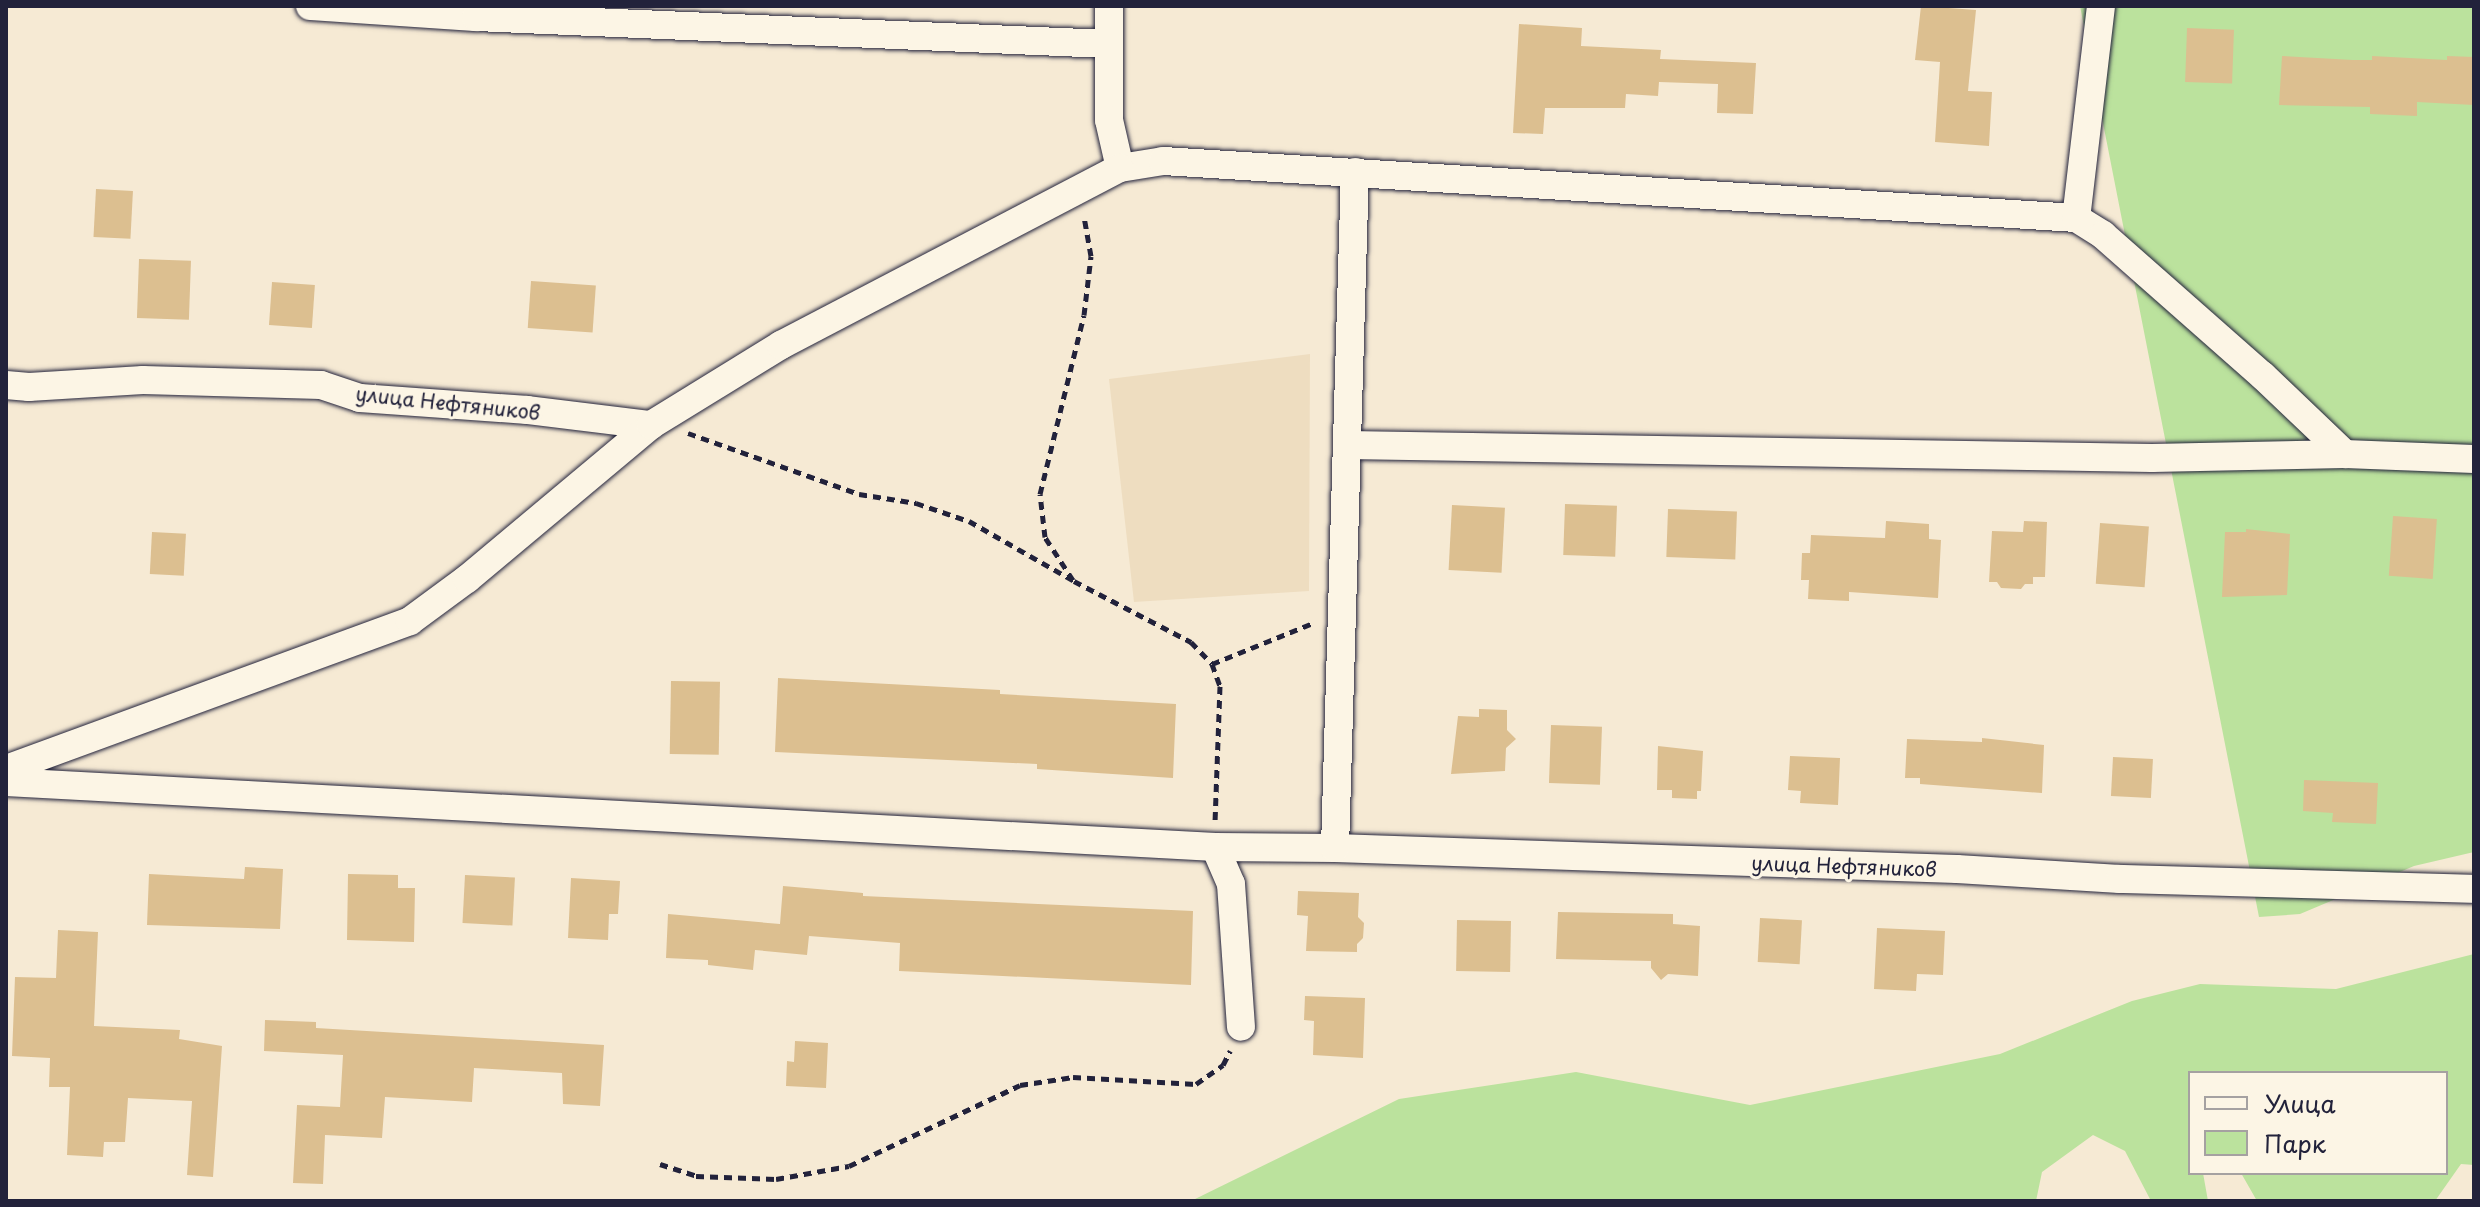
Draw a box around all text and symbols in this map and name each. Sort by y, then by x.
street label: улица Нефтяников [354,381,542,425]
street label: улица Нефтяников [1750,851,1938,881]
legend [2188,1071,2448,1175]
text: Улица [2264,1085,2336,1121]
text: Парк [2264,1125,2326,1161]

